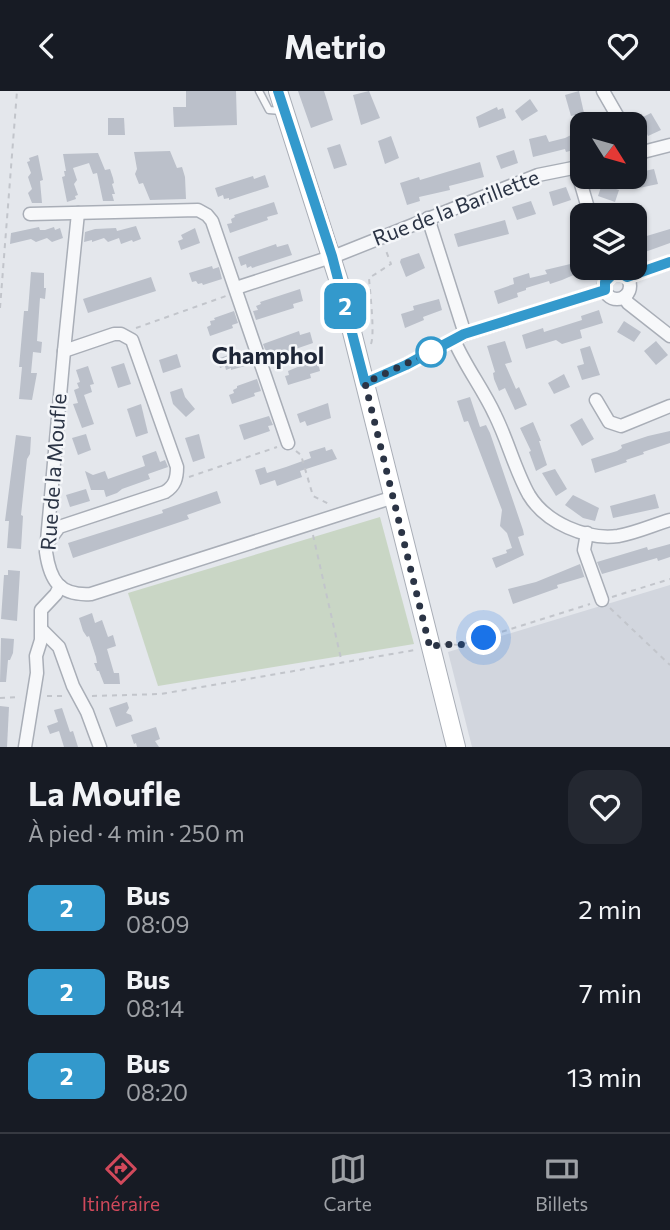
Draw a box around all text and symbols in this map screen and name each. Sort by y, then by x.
text: Metrio [284,26,386,66]
icon: back [28,27,66,65]
icon: heart [604,27,642,65]
north arrow [570,112,648,189]
map controls [570,112,647,280]
street label: Rue de la Barillette [369,163,542,250]
button: layers [570,203,647,280]
line badge: 2 [322,283,368,329]
text: 2 [338,291,352,320]
unlabelled marker [416,337,446,367]
district label: Champhol [212,340,324,369]
street label: Rue de la Moufle [35,393,70,551]
your location [466,620,501,655]
button: heart [568,770,642,844]
text: La Moufle [28,772,181,813]
text: À pied · 4 min · 250 m [28,819,245,847]
text: Bus [126,879,170,910]
text: 2 [60,893,73,922]
text: 2 min [578,893,642,924]
text: 08:09 [126,910,189,938]
text: Bus [126,963,170,994]
text: 2 [60,977,73,1006]
text: 7 min [579,977,642,1008]
text: 08:14 [126,994,184,1022]
text: Bus [126,1047,170,1078]
text: 2 [60,1061,73,1090]
text: 13 min [567,1061,642,1092]
text: 08:20 [126,1078,188,1106]
tab: Itinéraire [82,1150,160,1215]
tab: Carte [324,1150,372,1215]
tab: Billets [535,1150,588,1215]

